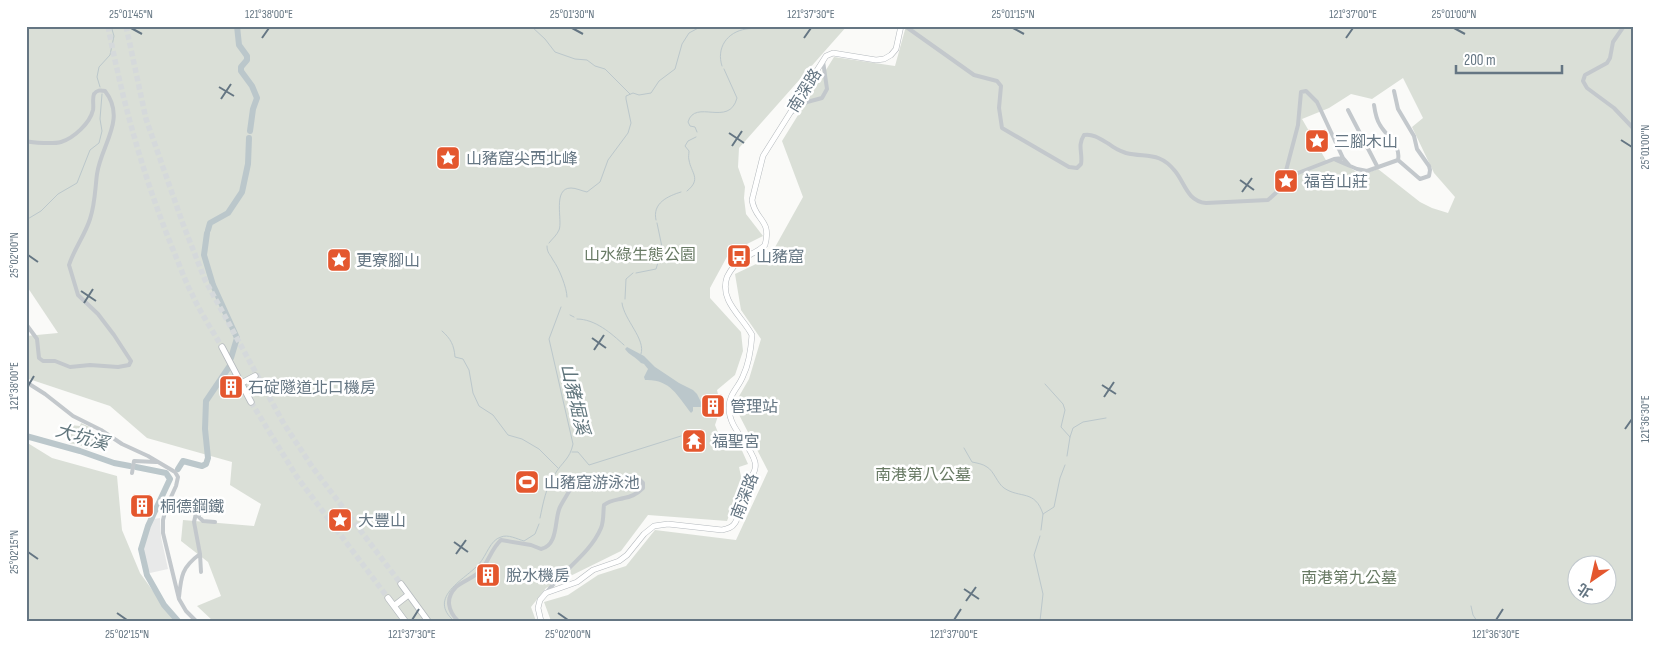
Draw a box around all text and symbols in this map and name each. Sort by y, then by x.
text: 25°01'45"N [109,7,153,22]
text: 121°38'00"E [245,7,293,22]
text: 25°01'30"N [550,7,594,22]
text: 121°37'30"E [787,7,835,22]
text: 25°01'15"N [991,7,1035,22]
text: 121°37'00"E [1329,7,1377,22]
text: 25°01'00"N [1432,7,1476,22]
scale bar [1456,42,1563,74]
text: 200 m [1464,51,1496,70]
street label: 南深路 [784,65,826,116]
text: 25°01'00"N [1638,125,1653,169]
place icon: 三腳木山 [1304,128,1330,154]
place label: 三腳木山 [1334,133,1398,152]
place icon: 山豬窟尖西北峰 [435,145,461,171]
place label: 山豬窟尖西北峰 [466,150,578,169]
place icon: 福音山莊 [1273,168,1299,194]
place label: 福音山莊 [1304,173,1368,192]
text: 25°02'00"N [7,232,22,278]
bus stop icon: 山豬窟 [726,243,752,269]
park label: 山水綠生態公園 [584,246,696,265]
place icon: 更寮腳山 [326,247,352,273]
place label: 山豬窟 [756,248,804,267]
place label: 更寮腳山 [356,252,420,271]
text: 121°38'00"E [7,362,22,410]
water label: 山豬堀溪 [556,362,594,439]
building icon: 石碇隧道北口機房 [218,374,244,400]
place label: 石碇隧道北口機房 [248,379,376,398]
building icon: 管理站 [700,393,726,419]
text: 121°36'30"E [1638,395,1653,443]
place label: 管理站 [730,398,778,417]
water label: 大坑溪 [53,420,114,456]
temple icon: 福聖宮 [681,428,707,454]
place label: 福聖宮 [712,433,760,452]
park label: 南港第八公墓 [875,466,971,485]
sports icon: 山豬窟游泳池 [514,469,540,495]
street label: 南深路 [728,471,763,522]
place label: 山豬窟游泳池 [544,474,640,493]
building icon: 桐德鋼鐵 [129,493,155,519]
place label: 桐德鋼鐵 [160,498,224,517]
place icon: 大豐山 [327,507,353,533]
place label: 大豐山 [358,512,406,531]
text: 25°02'15"N [7,530,22,574]
north arrow [1566,554,1616,604]
building icon: 脫水機房 [475,562,501,588]
place label: 脫水機房 [506,567,570,586]
park label: 南港第九公墓 [1301,569,1397,588]
text: 北 [1574,579,1596,601]
text: 25°02'15"N [105,627,149,642]
text: 121°37'30"E [388,627,436,642]
text: 25°02'00"N [545,627,591,642]
text: 121°37'00"E [930,627,978,642]
text: 121°36'30"E [1472,627,1520,642]

